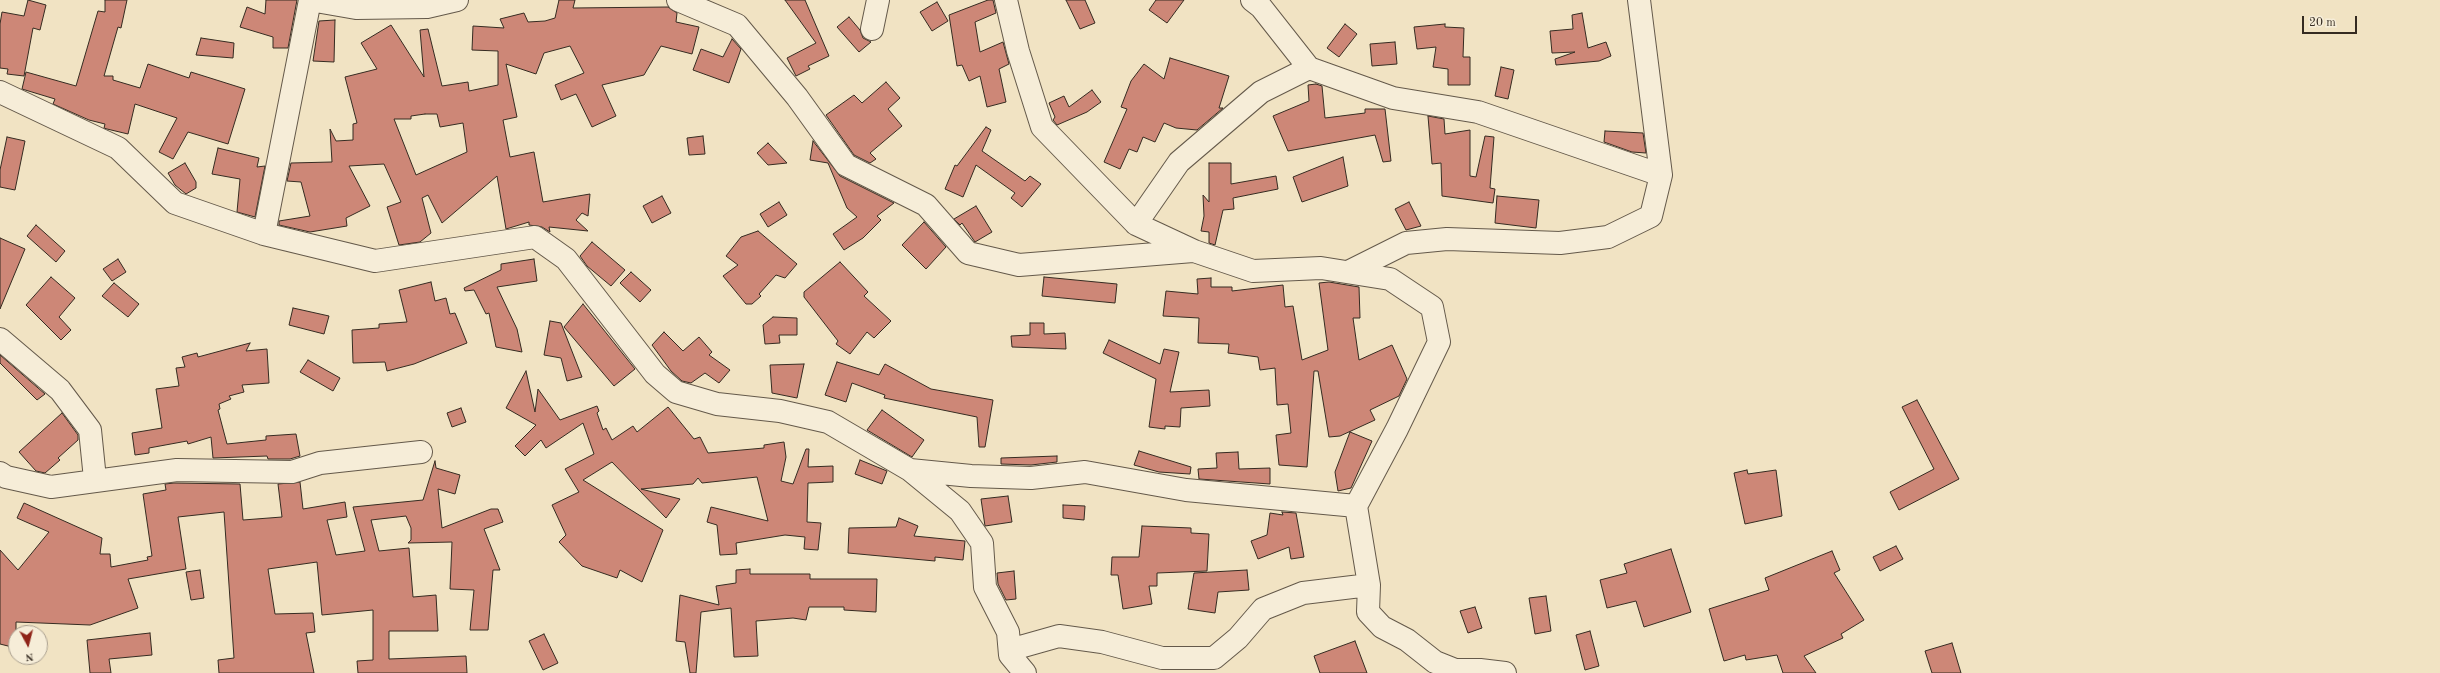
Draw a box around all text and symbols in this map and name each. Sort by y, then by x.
scale bar [2304,8,2359,34]
text: 20 m [2309,17,2336,29]
north arrow [8,625,48,665]
text: N [25,650,34,662]

